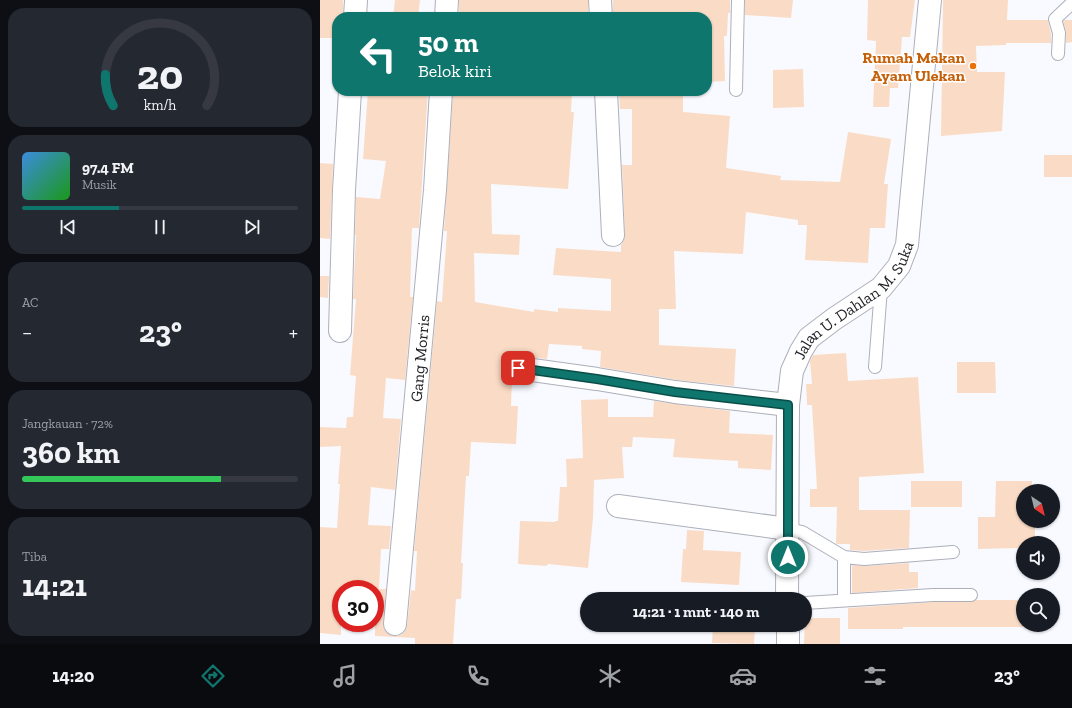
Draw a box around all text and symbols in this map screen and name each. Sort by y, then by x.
text: 50 m [418,26,479,59]
icon: left [352,28,404,80]
place label: Rumah Makan Ayam Ulekan [862,48,965,85]
text: 20 [137,49,183,99]
text: Belok kiri [418,60,492,82]
marker: Rumah Makan Ayam Ulekan [968,61,978,71]
text: km/h [144,96,176,113]
text: 97.4 FM [82,159,134,177]
text: Musik [82,177,117,192]
icon: previous [57,216,79,238]
icon: pause [149,216,171,238]
icon: next [241,216,263,238]
street label: Jalan U. Dahlan M. Suka [790,238,918,362]
text: AC [22,295,39,310]
text: 23° [139,314,182,350]
street label: Gang Morris [407,314,433,403]
text: − [22,319,32,346]
text: + [289,319,298,346]
pin [501,351,535,385]
icon: arrive [507,357,529,379]
text: Jangkauan · 72% [22,416,113,431]
text: 360 km [22,435,120,471]
north arrow [1016,484,1060,528]
map controls [1016,484,1060,632]
position arrow [767,536,809,578]
button: sound [1016,536,1060,580]
text: Tiba [22,549,47,564]
text: 14:21 [22,568,87,604]
speed limit sign: 30 [332,580,384,632]
button: search [1016,588,1060,632]
text: 14:21 · 1 mnt · 140 m [633,603,759,621]
icon: directions [199,662,227,690]
icon: music [331,662,359,690]
icon: phone [464,662,492,690]
icon: climate [596,662,624,690]
icon: car [729,662,757,690]
icon: filters [861,662,889,690]
text: 14:20 [52,665,94,687]
text: 23° [994,665,1020,687]

